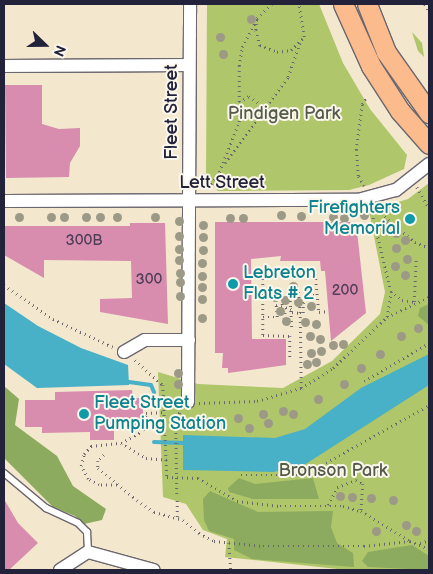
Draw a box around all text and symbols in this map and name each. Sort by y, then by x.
north arrow [20,20,70,70]
text: N [50,43,69,59]
street label: Fleet Street [161,64,183,160]
park label: Pindigen Park [228,103,340,125]
street label: Lett Street [179,172,265,194]
place label: Firefighters Memorial [308,198,400,240]
marker: Firefighters Memorial [404,213,416,225]
house number: 300B [65,232,103,250]
place label: Lebreton Flats # 2 [243,263,316,306]
house number: 300 [136,271,162,289]
marker: Lebreton Flats # 2 [227,278,239,290]
house number: 200 [332,282,358,300]
place label: Fleet Street Pumping Station [94,393,226,436]
marker: Fleet Street Pumping Station [78,408,90,420]
park label: Bronson Park [278,460,388,482]

